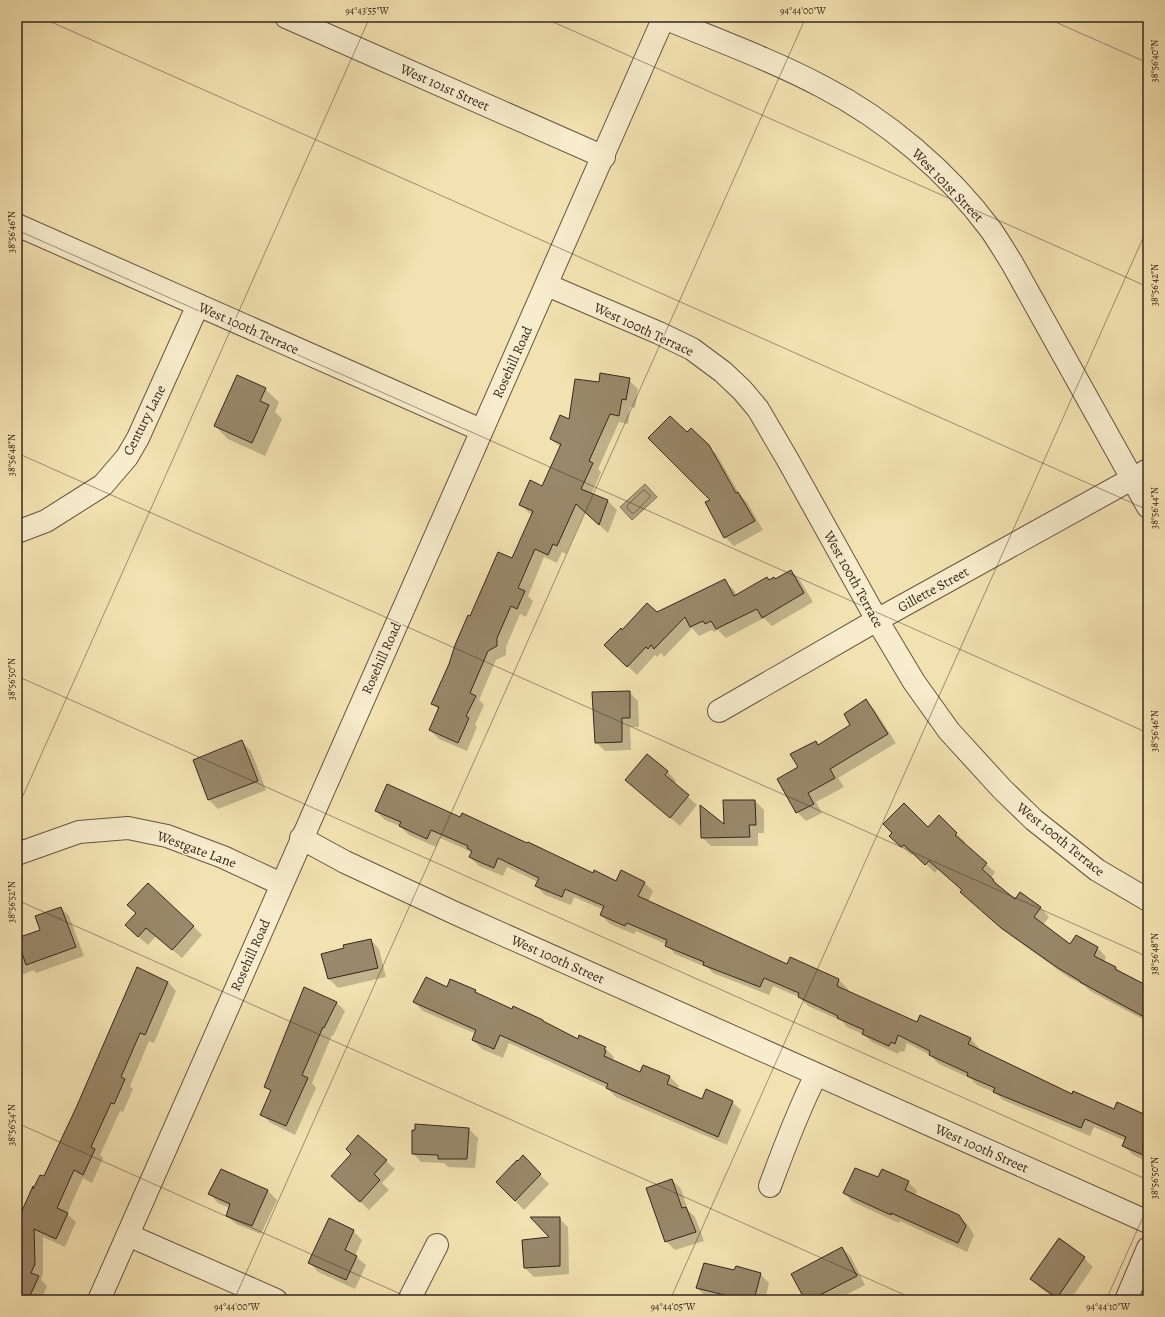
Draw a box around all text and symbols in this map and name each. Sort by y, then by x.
text: 94°43'55"W [345,4,389,17]
text: 94°44'00"W [780,4,827,17]
text: 38°56'40"N [1148,40,1161,82]
street label: West 101st Street [396,59,493,116]
street label: West 101st Street [907,144,988,227]
text: 38°56'46"N [5,211,18,253]
text: 38°56'42"N [1148,264,1161,306]
street label: West 100th Terrace [195,297,302,359]
street label: West 100th Terrace [590,298,697,361]
street label: Rosehill Road [488,323,537,401]
street label: Century Lane [119,382,170,459]
text: 38°56'48"N [5,434,18,476]
text: 38°56'44"N [1148,487,1161,529]
street label: West 100th Terrace [819,527,888,631]
street label: Gillette Street [894,562,973,617]
street label: Rosehill Road [357,619,406,697]
text: 38°56'50"N [5,658,18,700]
text: 38°56'46"N [1148,710,1161,752]
street label: West 100th Terrace [1012,797,1109,881]
street label: Westgate Lane [154,826,239,873]
text: 38°56'52"N [5,881,18,923]
street label: Rosehill Road [226,916,275,994]
street label: West 100th Street [507,930,608,989]
text: 38°56'48"N [1148,933,1161,975]
text: 38°56'54"N [5,1104,18,1146]
street label: West 100th Street [931,1119,1032,1178]
text: 38°56'50"N [1148,1157,1161,1199]
text: 94°44'00"W [214,1300,261,1313]
text: 94°44'05"W [651,1300,696,1313]
text: 94°44'10"W [1086,1300,1131,1313]

